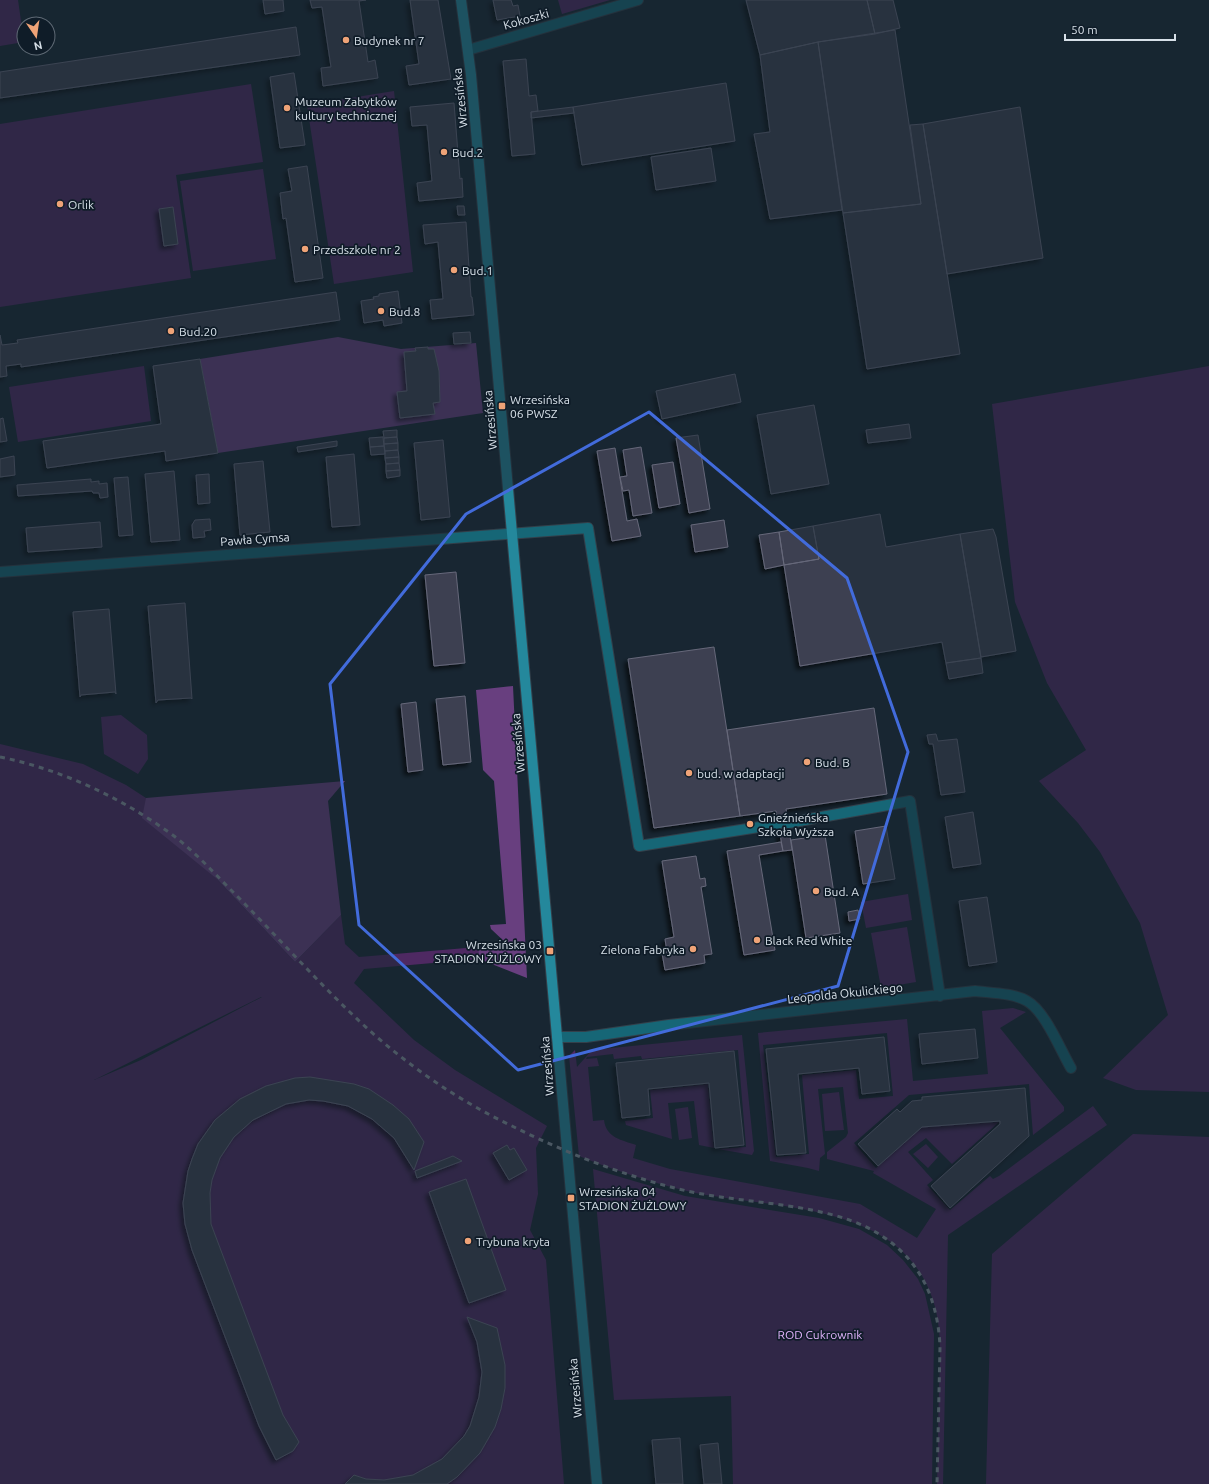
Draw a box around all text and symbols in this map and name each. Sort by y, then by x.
street label: Kokoszki [502,6,550,32]
north arrow [16,16,56,56]
scale bar [1065,16,1175,42]
text: 50 m [1071,23,1098,36]
place label: Budynek nr 7 [354,34,424,47]
marker: Budynek nr 7 [341,35,351,45]
text: N [33,39,44,53]
street label: Wrzesińska [450,68,470,128]
place label: Muzeum Zabytków kultury technicznej [295,95,398,122]
marker: Muzeum Zabytków kultury technicznej [282,103,292,113]
place label: Bud.2 [452,146,483,159]
marker: Bud.2 [439,147,449,157]
place label: Orlik [68,198,94,211]
marker: Orlik [55,199,65,209]
place label: Przedszkole nr 2 [313,243,401,256]
marker: Przedszkole nr 2 [300,244,310,254]
place label: Bud.1 [462,264,493,277]
marker: Bud.1 [449,265,459,275]
place label: Bud.8 [389,305,420,318]
marker: Bud.8 [376,306,386,316]
place label: Bud.20 [179,325,217,338]
marker: Bud.20 [166,326,176,336]
street label: Wrzesińska [481,390,499,450]
place label: Wrzesińska 06 PWSZ [510,393,570,420]
marker: Wrzesińska 06 PWSZ [497,401,507,411]
street label: Pawła Cymsa [220,530,290,548]
street label: Wrzesińska [509,713,527,773]
place label: Bud. B [815,756,850,769]
marker: Bud. B [802,757,812,767]
place label: bud. w adaptacji [697,767,784,780]
marker: bud. w adaptacji [684,768,694,778]
place label: Gnieźnieńska Szkoła Wyższa [758,811,834,838]
marker: Gnieźnieńska Szkoła Wyższa [745,819,755,829]
place label: Bud. A [824,885,859,898]
marker: Bud. A [811,886,821,896]
place label: Black Red White [765,934,852,947]
marker: Black Red White [752,935,762,945]
place label: Wrzesińska 03 STADION ŻUŻLOWY [435,938,542,965]
place label: Zielona Fabryka [601,943,685,956]
marker: Zielona Fabryka [688,944,698,954]
marker: Wrzesińska 03 STADION ŻUŻLOWY [545,946,555,956]
street label: Leopolda Okulickiego [787,980,903,1006]
street label: Wrzesińska [538,1036,556,1096]
place label: Wrzesińska 04 STADION ŻUŻLOWY [579,1185,686,1212]
marker: Wrzesińska 04 STADION ŻUŻLOWY [566,1193,576,1203]
place label: Trybuna kryta [476,1235,550,1248]
marker: Trybuna kryta [463,1236,473,1246]
park label: ROD Cukrownik [778,1328,862,1341]
street label: Wrzesińska [566,1358,584,1418]

